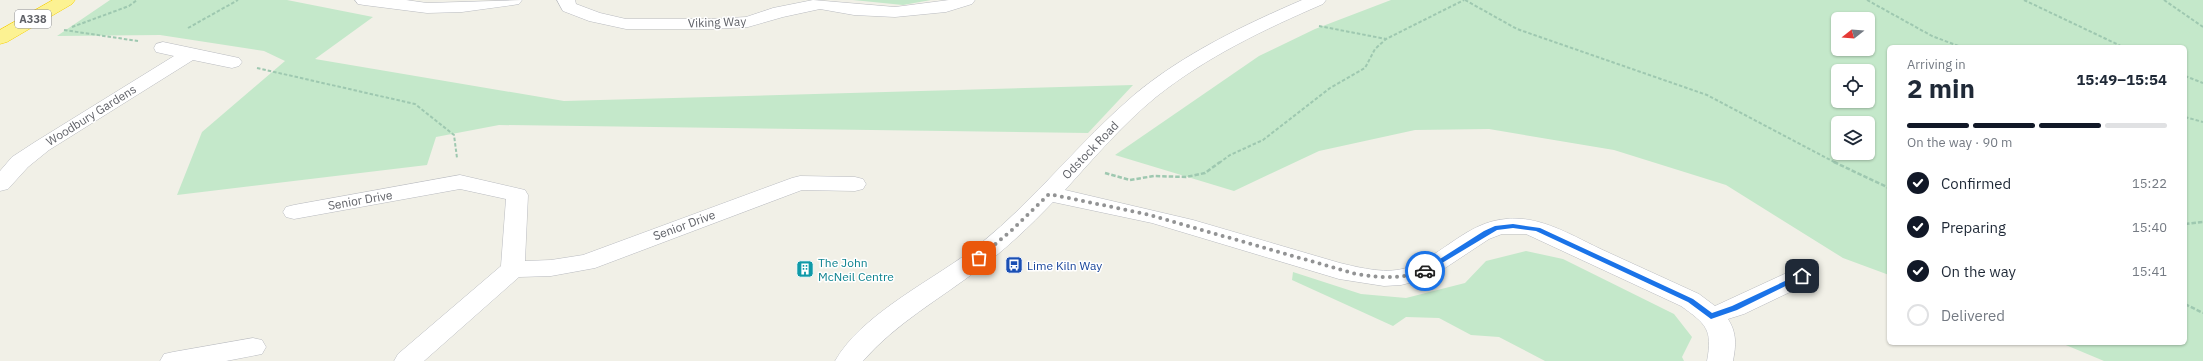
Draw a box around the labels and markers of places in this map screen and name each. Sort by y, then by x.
pin [962,241,996,275]
place label: The John McNeil Centre [818,255,894,284]
bus stop icon: Lime Kiln Way [1004,255,1024,275]
place label: Lime Kiln Way [1027,258,1102,273]
building icon: The John McNeil Centre [795,259,815,279]
pin [1785,259,1819,293]

